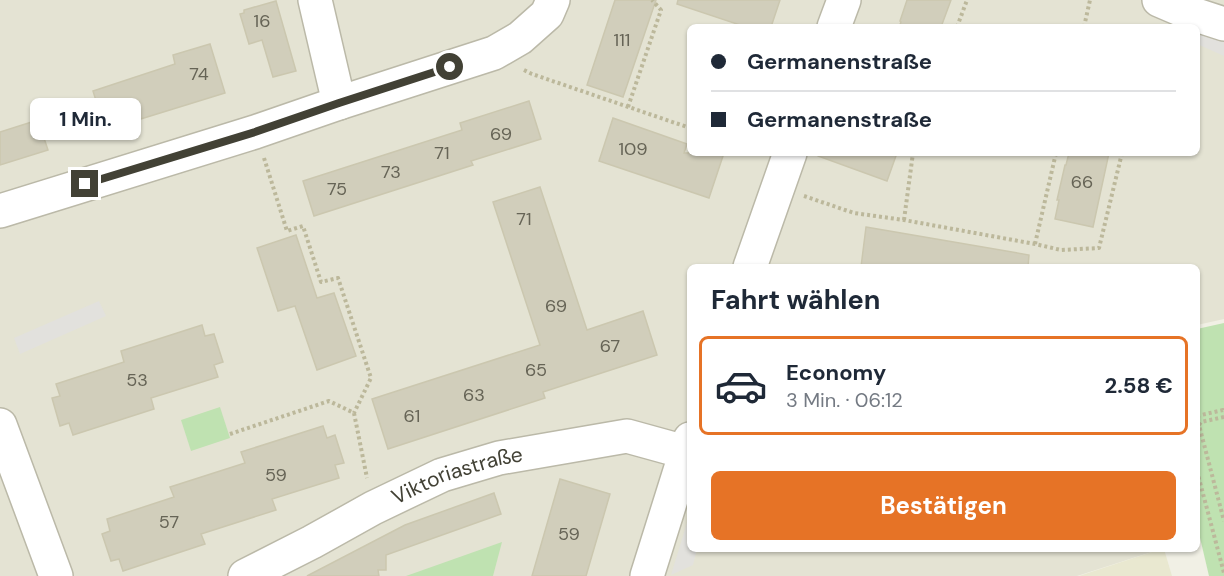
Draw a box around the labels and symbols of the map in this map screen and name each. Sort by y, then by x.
house number: 16 [254,9,270,33]
house number: 111 [614,28,630,52]
route start [436,53,463,80]
house number: 74 [189,62,209,86]
callout: 1 Min. [29,97,140,139]
house number: 69 [490,122,512,146]
house number: 109 [618,137,648,161]
house number: 71 [434,141,450,165]
house number: 73 [381,160,401,184]
route end [71,170,98,197]
house number: 66 [1071,170,1093,194]
house number: 75 [327,177,347,201]
house number: 71 [516,207,532,231]
house number: 69 [545,294,567,318]
house number: 67 [600,334,620,358]
house number: 65 [525,358,547,382]
house number: 53 [126,368,148,392]
house number: 63 [463,383,485,407]
house number: 61 [404,404,420,428]
street label: Viktoriastraße [387,440,525,511]
house number: 59 [265,463,287,487]
house number: 57 [159,510,179,534]
house number: 59 [558,522,580,546]

